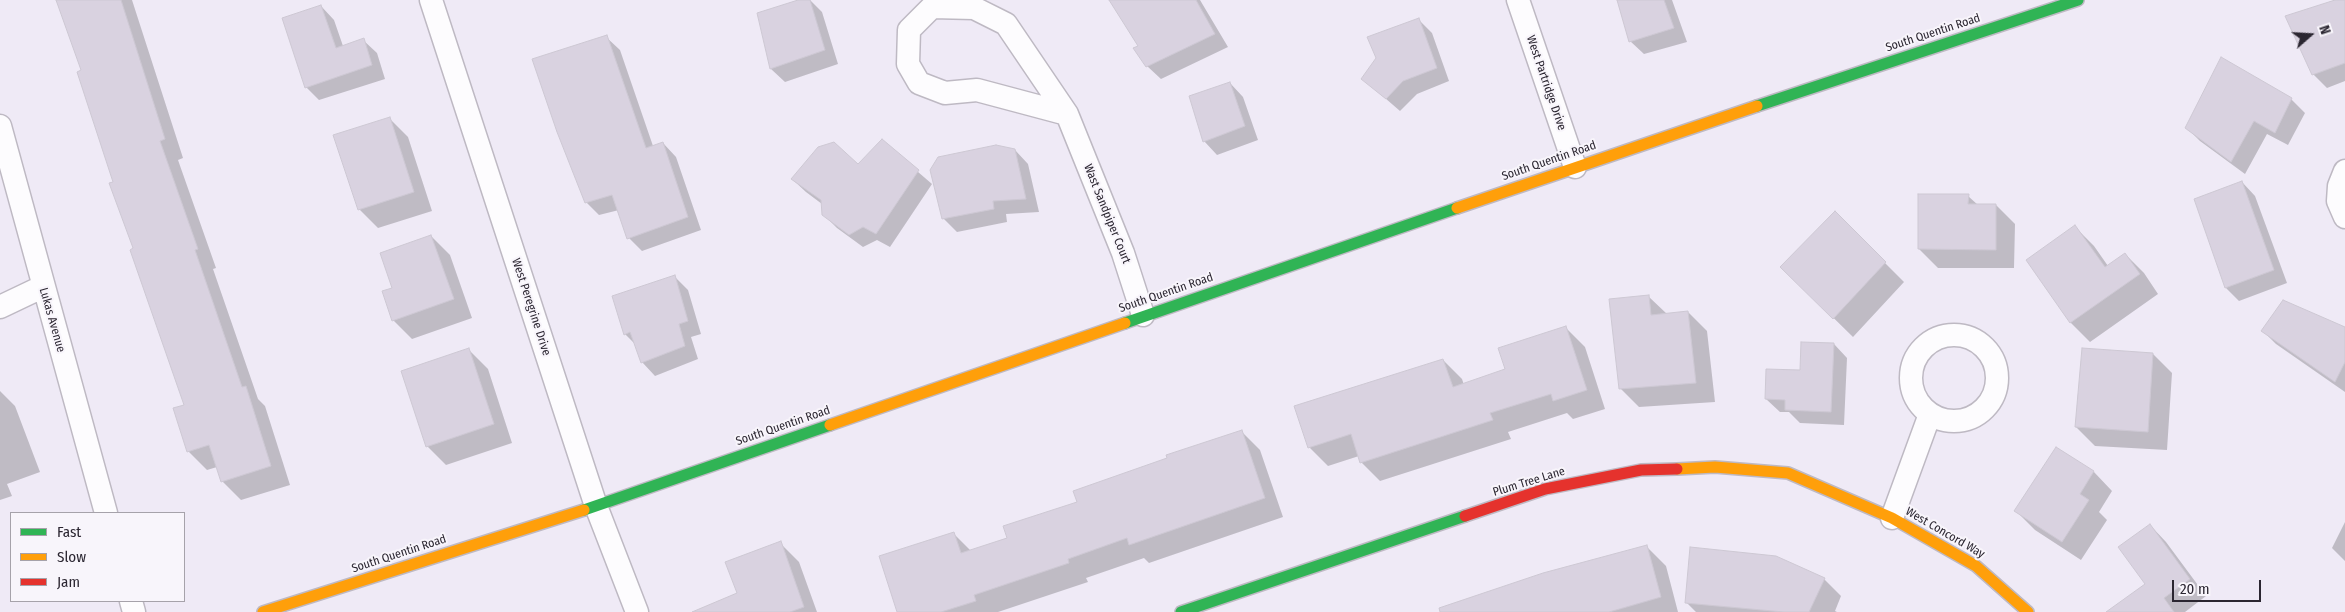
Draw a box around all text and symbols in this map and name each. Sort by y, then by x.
north arrow [2285,10,2335,60]
street label: South Quentin Road [1884,11,1982,55]
text: N [2315,23,2334,37]
street label: West Partridge Drive [1523,34,1569,132]
street label: South Quentin Road [1500,138,1598,184]
street label: Wast Sandpiper Court [1080,162,1134,266]
street label: West Peregrine Drive [508,256,554,358]
street label: South Quentin Road [1117,270,1215,316]
street label: Lukas Avenue [36,286,68,354]
street label: South Quentin Road [734,403,832,449]
street label: Plum Tree Lane [1491,464,1567,500]
street label: West Concord Way [1903,504,1987,562]
legend [10,512,185,602]
text: Fast [57,523,81,541]
street label: South Quentin Road [350,532,448,576]
text: Slow [57,548,86,566]
scale bar [2175,570,2264,602]
text: Jam [57,573,80,591]
text: 20 m [2180,580,2210,598]

